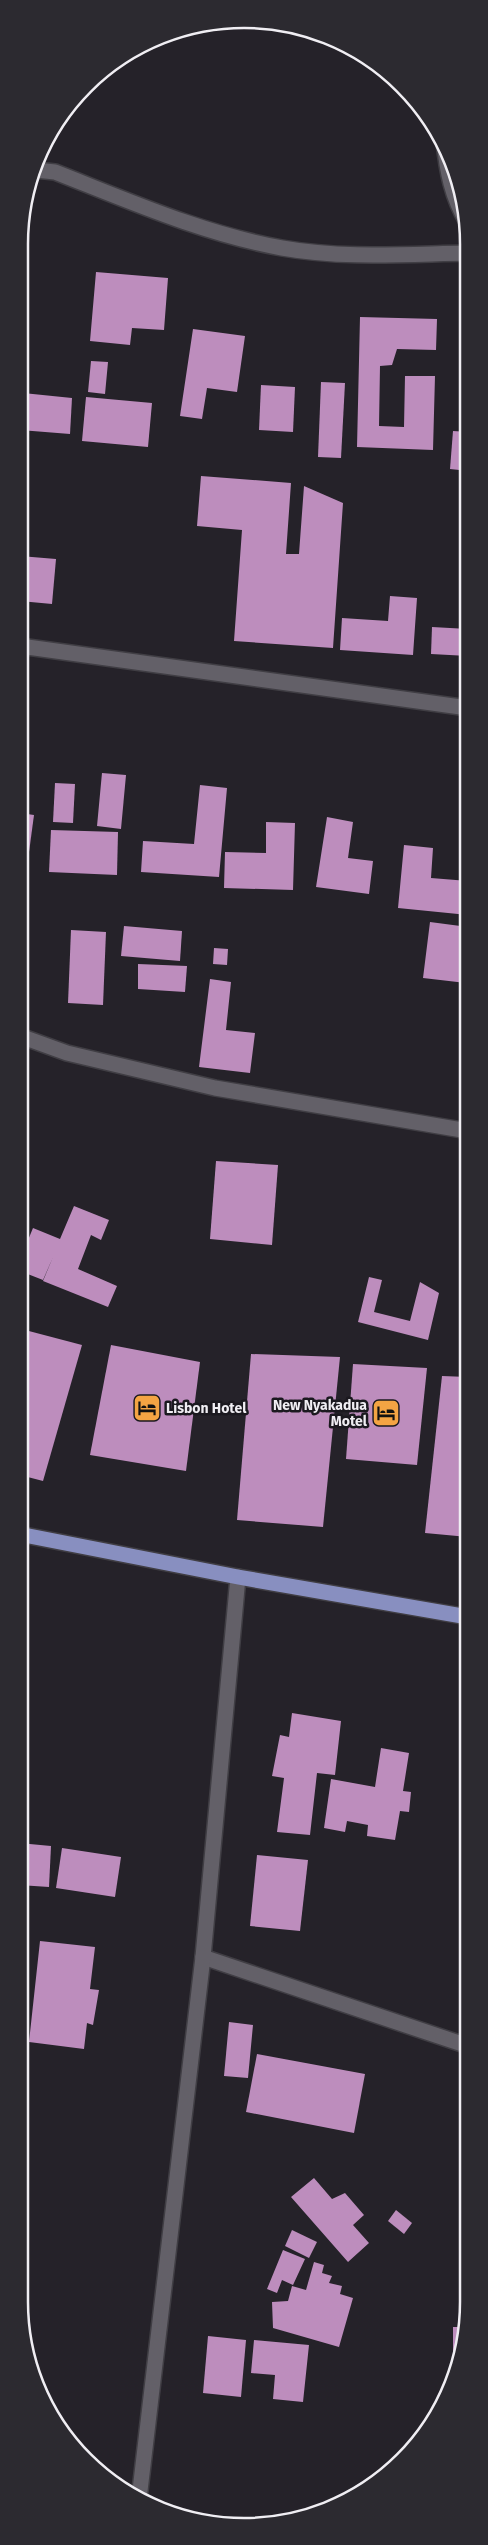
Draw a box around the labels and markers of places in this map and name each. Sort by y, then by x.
hotel icon: Lisbon Hotel [132,1393,162,1423]
place label: New Nyakadua Motel [273,1397,368,1430]
hotel icon: New Nyakadua Motel [371,1398,401,1428]
place label: Lisbon Hotel [166,1400,247,1417]

